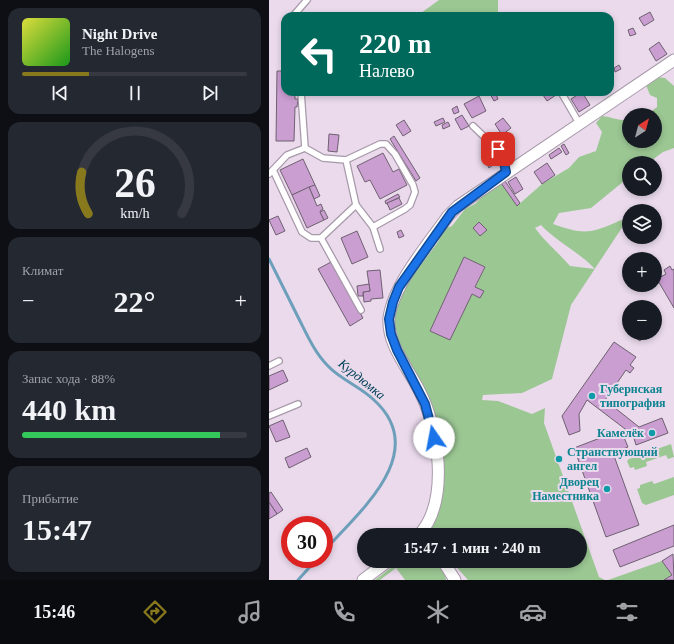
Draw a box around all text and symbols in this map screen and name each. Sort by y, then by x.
text: Night Drive [82,26,157,42]
icon: left [293,28,345,80]
text: 220 m [359,28,431,59]
text: The Halogens [82,43,155,58]
text: Налево [359,61,415,81]
icon: previous [49,82,71,104]
icon: pause [124,82,146,104]
icon: next [199,82,221,104]
north arrow [622,108,662,148]
map controls [622,108,662,340]
pin [481,132,515,166]
icon: arrive [487,138,509,160]
button: search [622,156,662,196]
text: 26 [114,159,155,205]
text: km/h [120,204,149,220]
button: layers [622,204,662,244]
button: + [622,252,662,292]
text: Климат [22,263,63,278]
text: 22° [114,285,156,318]
text: − [22,288,34,313]
text: + [235,288,247,313]
button: − [622,300,662,340]
water label: Курдюмка [335,355,389,403]
text: Запас хода · 88% [22,371,115,386]
place label: Губернская типография [600,382,666,410]
marker: Губернская типография [587,391,597,401]
text: 440 km [22,393,116,426]
position arrow [413,417,455,459]
place label: Камелёк [597,426,644,440]
marker: Камелёк [647,428,657,438]
place label: Странствующий ангел [567,445,658,473]
marker: Странствующий ангел [554,454,564,464]
place label: Дворец Наместника [532,475,599,503]
marker: Дворец Наместника [602,484,612,494]
text: Прибытие [22,491,79,506]
text: 15:47 [22,513,92,546]
speed limit sign: 30 [281,516,333,568]
text: 15:47 · 1 мин · 240 m [403,540,541,556]
icon: directions [141,598,169,626]
icon: music [236,598,264,626]
icon: phone [330,598,358,626]
icon: climate [424,598,452,626]
icon: car [519,598,547,626]
icon: filters [613,598,641,626]
text: 15:46 [33,602,75,622]

